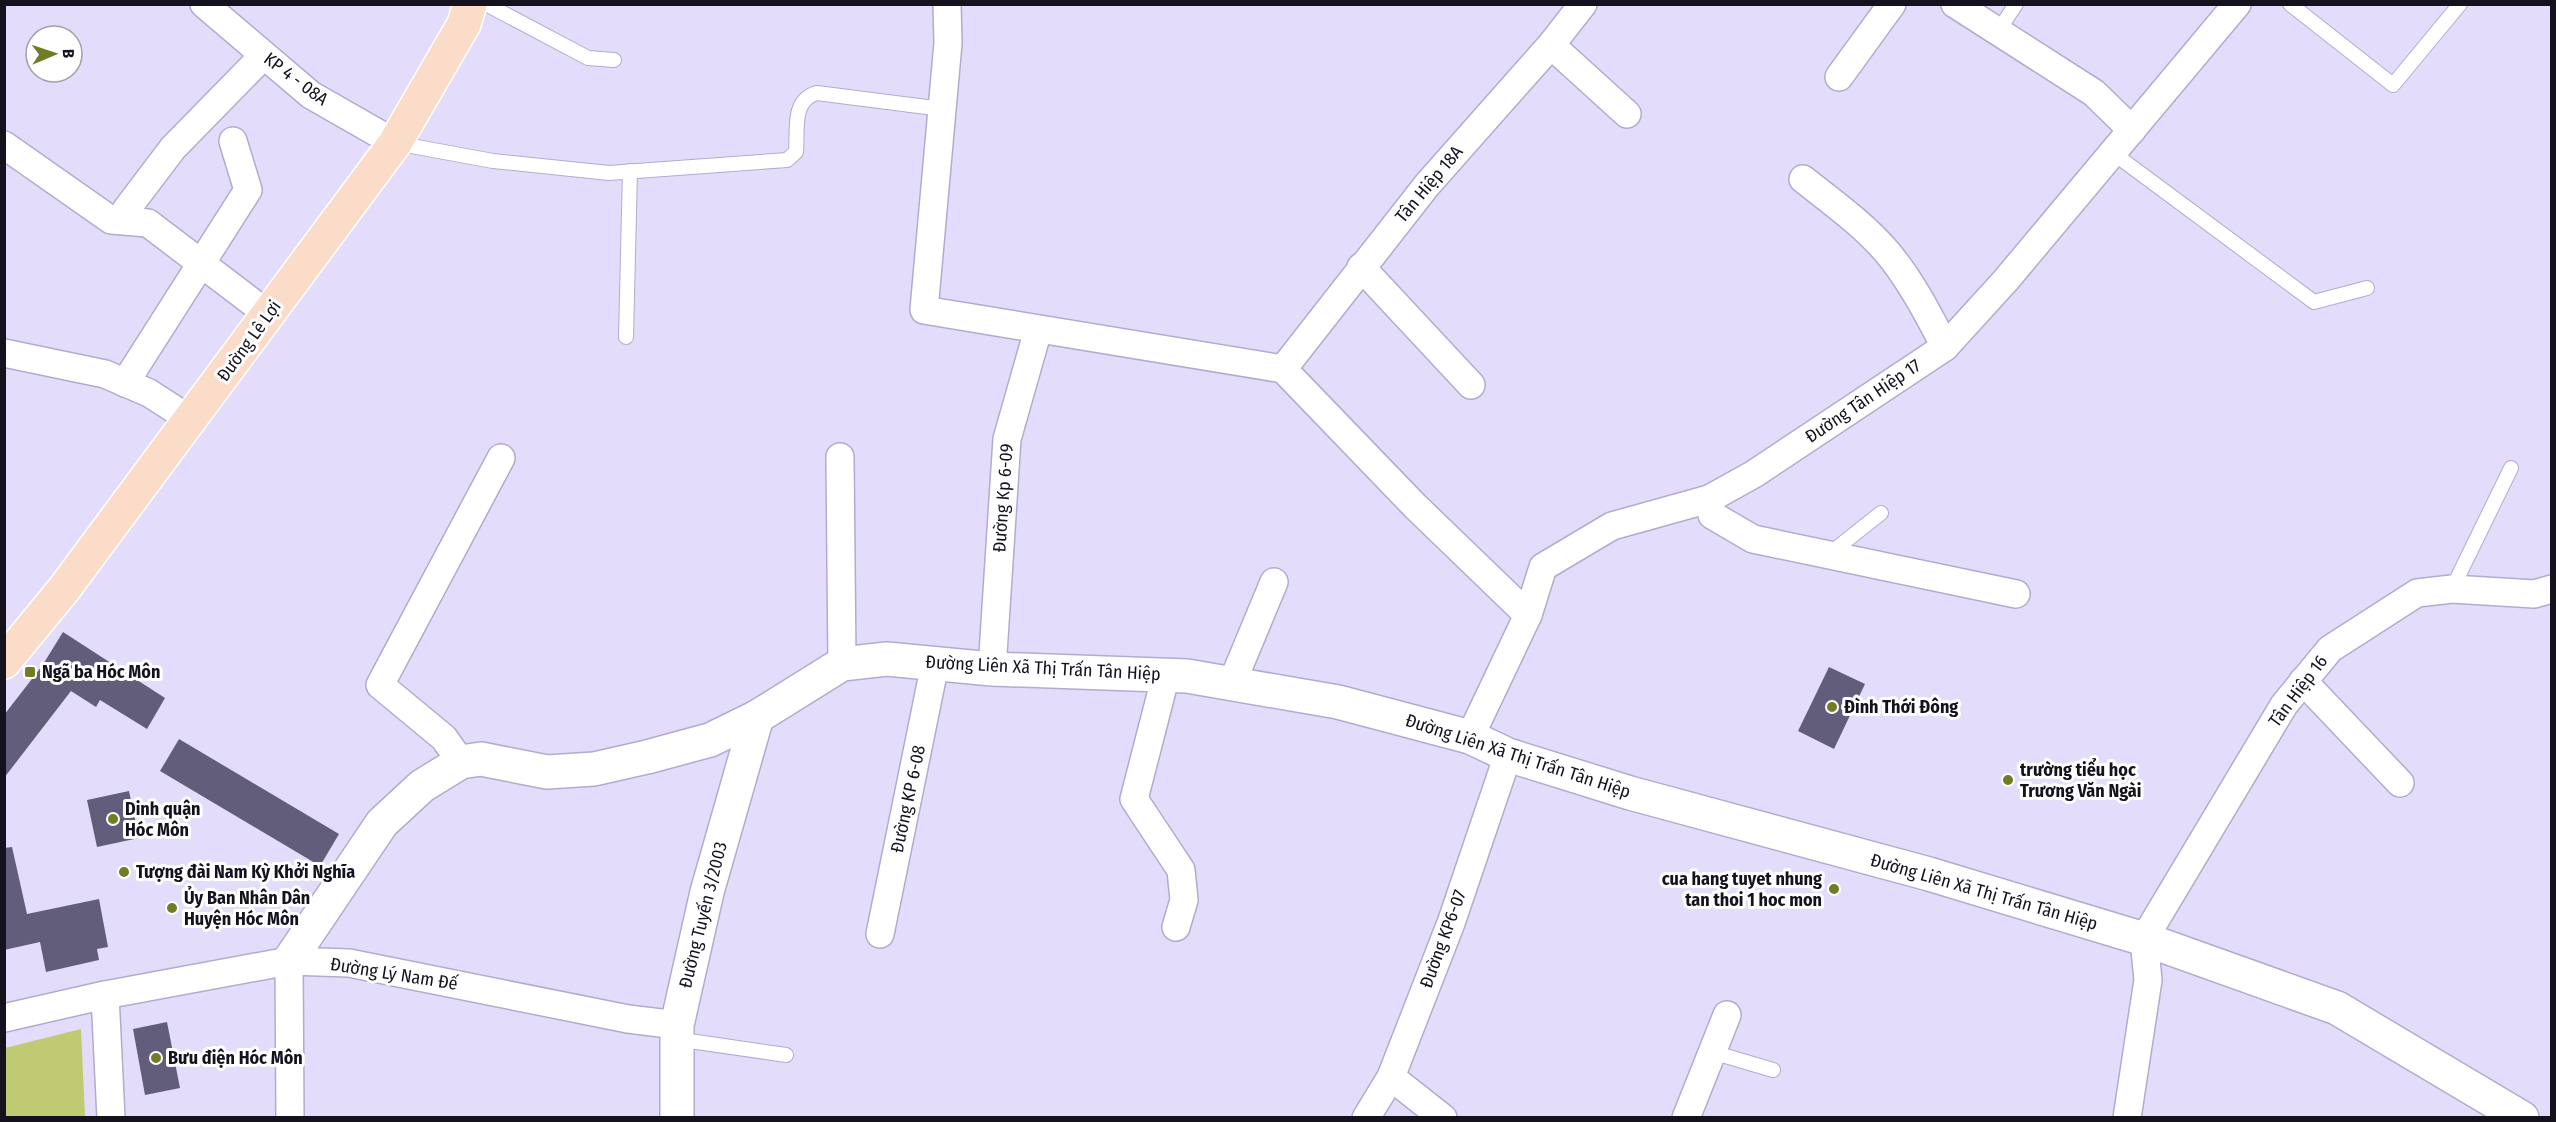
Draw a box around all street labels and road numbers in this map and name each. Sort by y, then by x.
street label: KP 4 - 08A [259,48,333,111]
street label: Tân Hiệp 18A [1390,141,1468,227]
street label: Đường Lê Lợi [212,296,286,386]
street label: Đường Tân Hiệp 17 [1801,354,1925,448]
street label: Đường Kp 6-09 [988,443,1018,553]
street label: Đường Liên Xã Thị Trấn Tân Hiệp [925,651,1161,685]
street label: Tân Hiệp 16 [2264,651,2332,731]
street label: Đường Liên Xã Thị Trấn Tân Hiệp [1403,709,1633,803]
street label: Đường KP 6-08 [886,743,930,855]
street label: Đường Tuyến 3/2003 [674,840,732,990]
street label: Đường Liên Xã Thị Trấn Tân Hiệp [1868,849,2100,935]
street label: Đường KP6-07 [1415,887,1471,991]
street label: Đường Lý Nam Đế [329,953,459,995]

